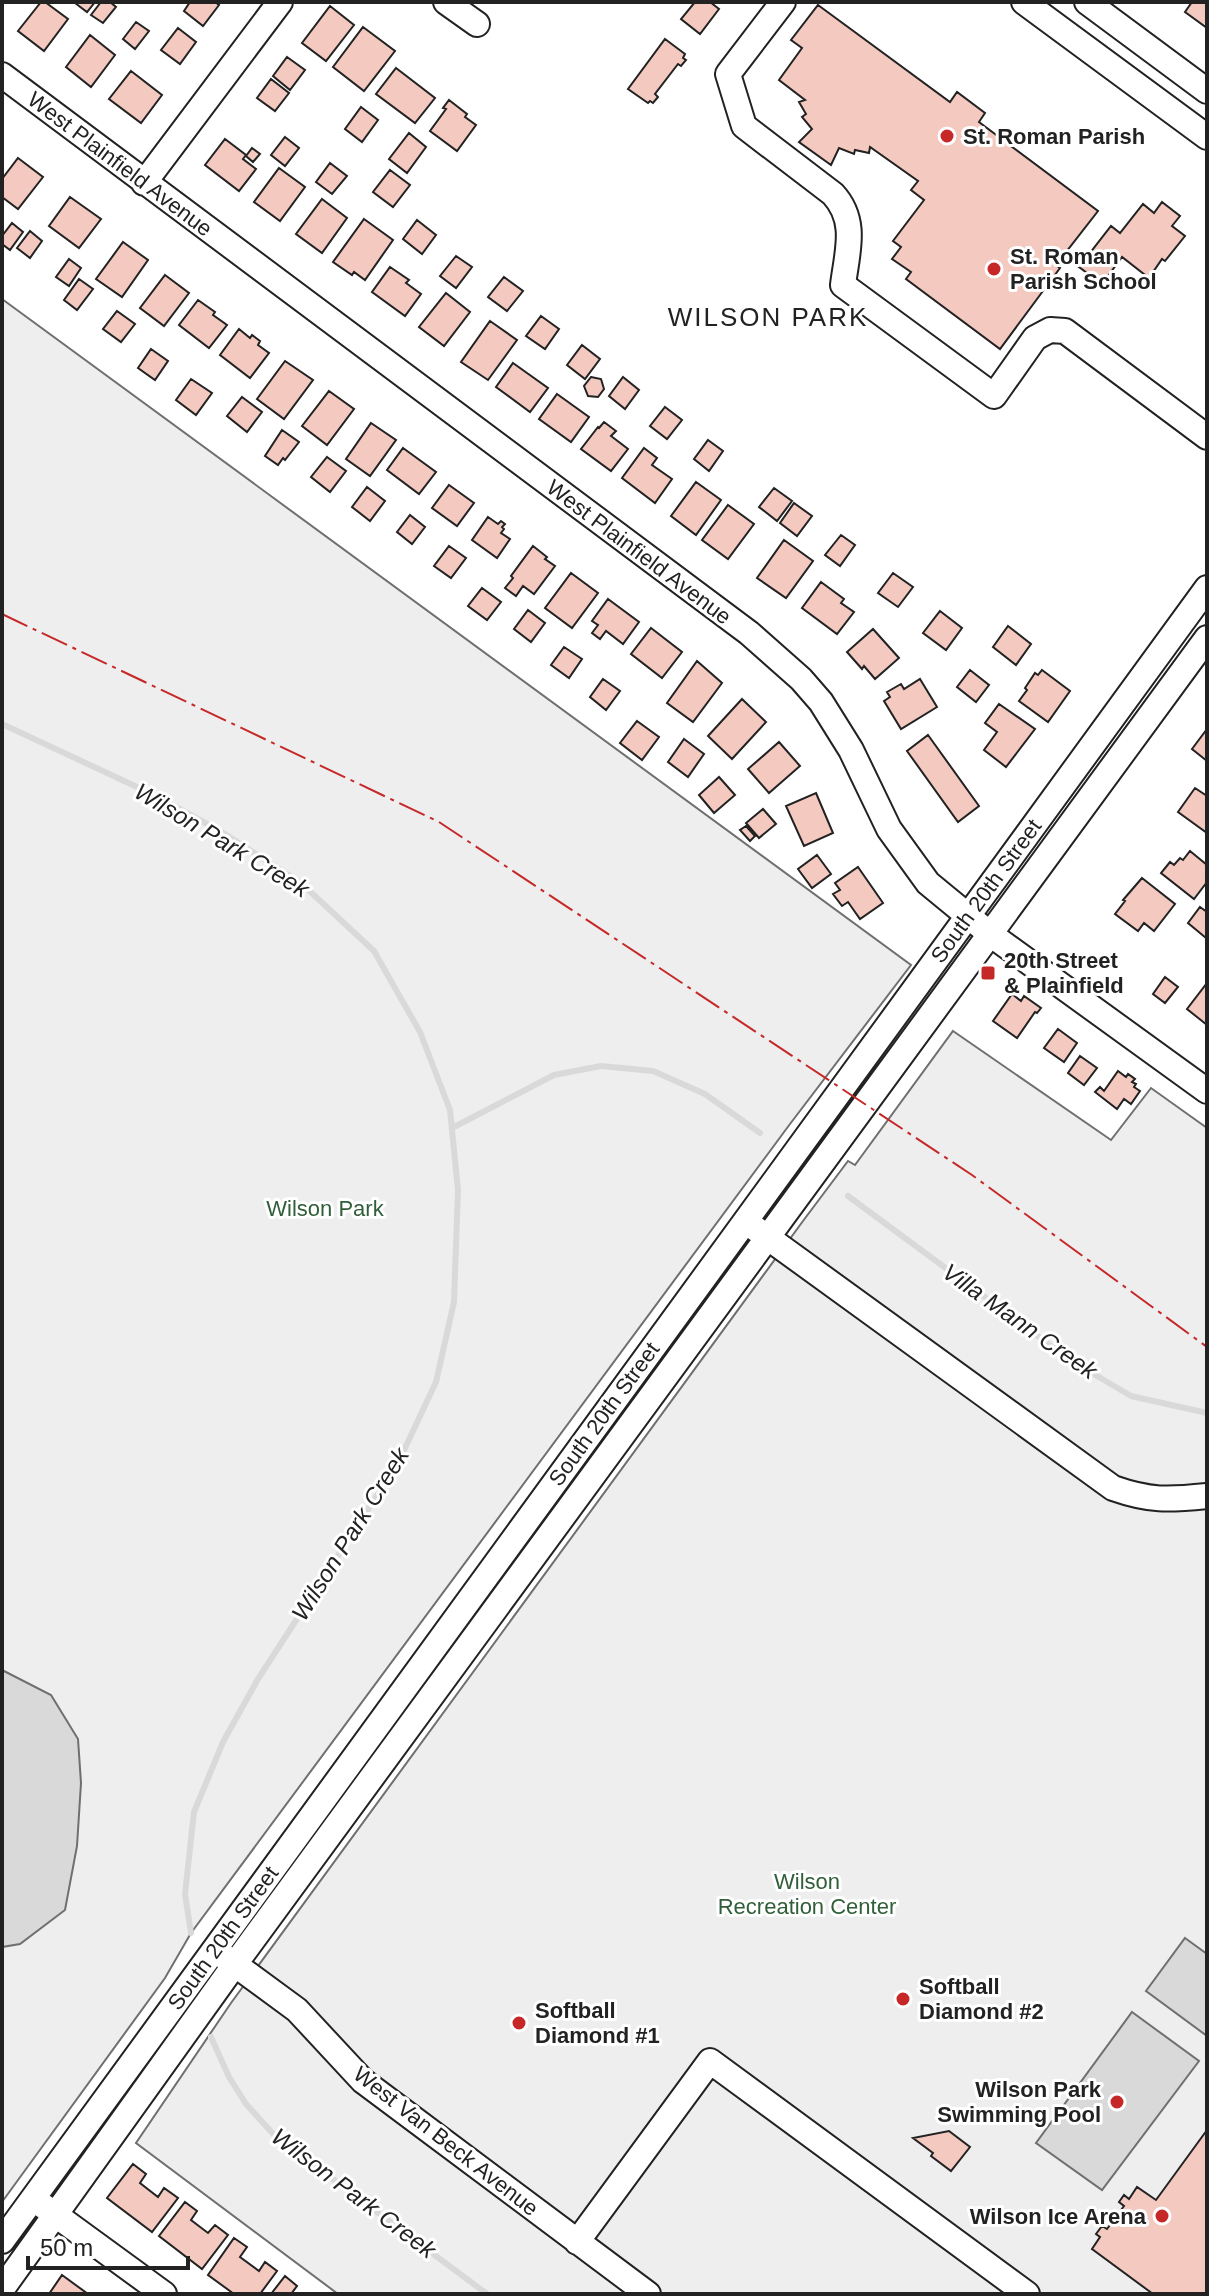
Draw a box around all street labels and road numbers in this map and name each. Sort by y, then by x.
street label: West Plainfield Avenue [23,87,217,241]
street label: West Plainfield Avenue [542,475,736,629]
street label: South 20th Street [926,814,1046,968]
street label: South 20th Street [544,1337,664,1491]
street label: South 20th Street [163,1861,283,2015]
street label: West Van Beck Avenue [349,2061,543,2221]

